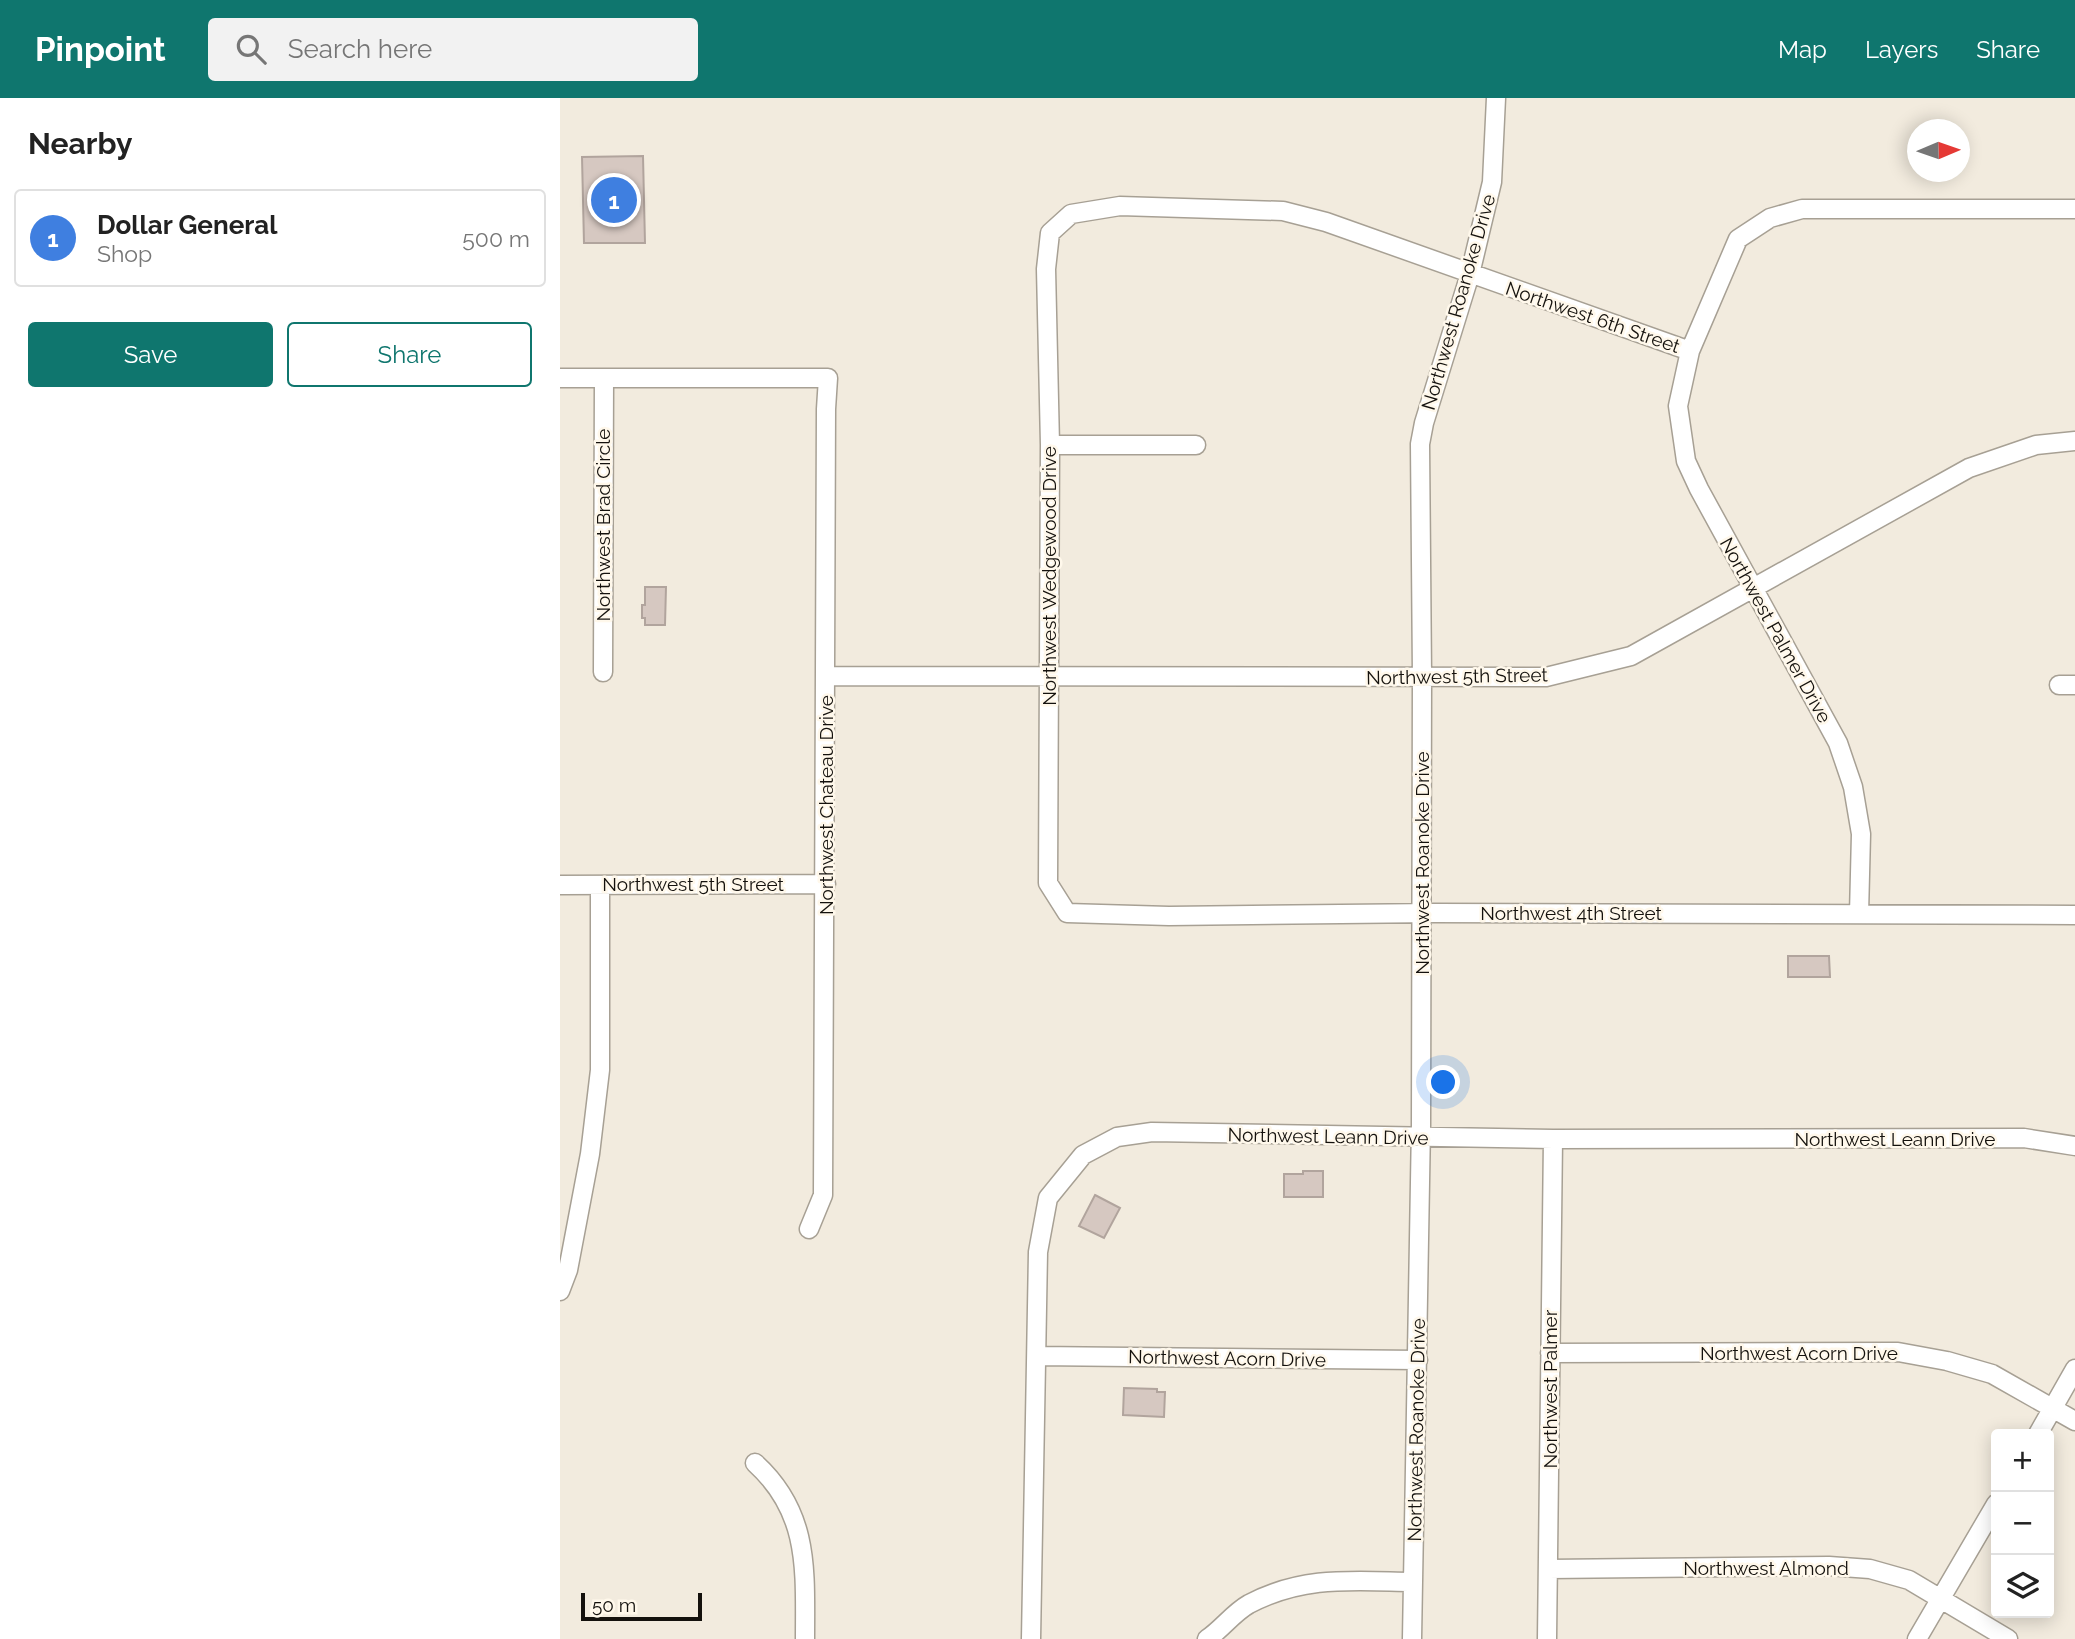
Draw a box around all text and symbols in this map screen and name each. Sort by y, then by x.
search box [208,18,698,81]
text: Pinpoint [35,30,166,69]
icon: search [232,30,270,68]
text: Search here [288,34,432,64]
text: Map [1778,35,1827,64]
text: Layers [1865,35,1938,64]
text: Share [1976,35,2040,64]
north arrow [1907,119,1970,182]
text: Nearby [28,126,132,161]
pin: 1 [591,174,637,226]
street label: Northwest Roanoke Drive [1417,192,1499,412]
text: Dollar General [97,210,277,240]
text: 1 [47,225,59,252]
text: 500 m [462,225,530,252]
text: Shop [97,240,152,267]
street label: Northwest 6th Street [1503,277,1684,357]
button: Save [28,322,273,387]
button: Share [287,322,532,387]
street label: Northwest Brad Circle [592,429,614,621]
street label: Northwest Wedgewood Drive [1038,446,1060,706]
street label: Northwest Palmer Drive [1716,533,1836,727]
street label: Northwest 5th Street [1366,663,1549,689]
street label: Northwest Chateau Drive [815,695,837,915]
street label: Northwest Roanoke Drive [1411,751,1433,975]
street label: Northwest 5th Street [602,873,784,895]
street label: Northwest 4th Street [1480,902,1662,924]
your location [1426,1065,1460,1099]
street label: Northwest Leann Drive [1227,1123,1429,1149]
street label: Northwest Leann Drive [1794,1128,1996,1150]
street label: Northwest Palmer [1539,1309,1561,1468]
street label: Northwest Roanoke Drive [1403,1318,1429,1542]
street label: Northwest Acorn Drive [1700,1342,1898,1364]
street label: Northwest Acorn Drive [1128,1345,1326,1371]
map controls [1991,1429,2054,1618]
button: + [1991,1429,2054,1492]
button: − [1991,1492,2054,1555]
button: layers [1991,1555,2054,1618]
street label: Northwest Almond [1683,1557,1849,1579]
scale bar [581,1590,702,1622]
text: 50 m [592,1594,636,1616]

